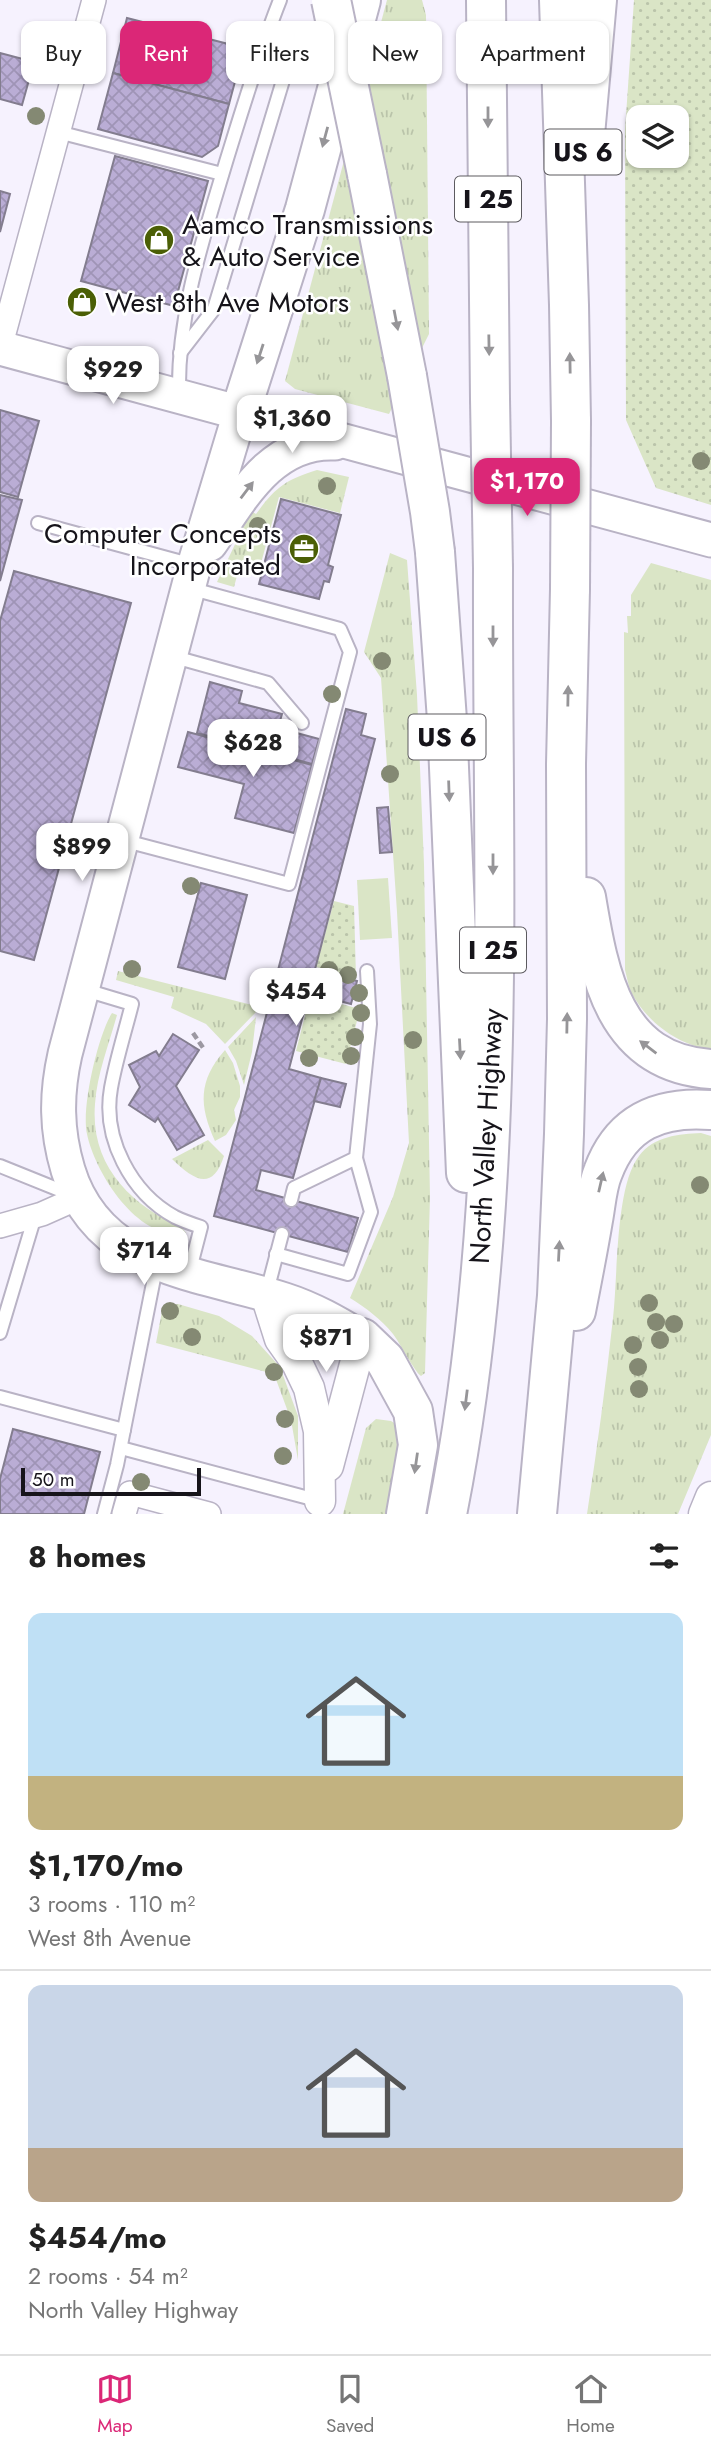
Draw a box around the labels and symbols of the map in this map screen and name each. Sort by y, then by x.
one-way arrow [482,106,494,128]
one-way arrow [320,127,330,148]
road number: US 6 [544,130,622,174]
road number: I 25 [455,176,521,222]
place label: Aamco Transmissions & Auto Service [182,204,433,277]
shop icon: Aamco Transmissions & Auto Service [142,223,176,257]
place label: West 8th Ave Motors [105,282,349,323]
shop icon: West 8th Ave Motors [65,285,99,319]
one-way arrow [391,309,402,331]
one-way arrow [484,334,495,356]
one-way arrow [254,344,264,365]
pin: $929 [72,346,154,406]
one-way arrow [564,352,576,374]
pin: $1,360 [235,396,349,455]
pin: $1,170 [470,458,584,518]
one-way arrow [240,481,254,499]
place label: Computer Concepts Incorporated [44,513,281,586]
office icon: Computer Concepts Incorporated [287,532,321,566]
one-way arrow [487,625,499,647]
one-way arrow [562,684,573,706]
road number: US 6 [408,715,486,760]
pin: $628 [212,720,294,779]
one-way arrow [444,780,455,802]
pin: $899 [41,824,123,883]
one-way arrow [487,853,499,875]
road number: I 25 [460,928,526,973]
pin: $454 [255,968,337,1028]
street label: North Valley Highway [459,1007,513,1265]
one-way arrow [561,1012,573,1034]
one-way arrow [455,1039,466,1061]
one-way arrow [639,1040,657,1054]
one-way arrow [595,1171,606,1193]
pin: $714 [103,1228,185,1287]
one-way arrow [554,1239,565,1261]
pin: $871 [285,1314,367,1374]
one-way arrow [461,1389,472,1411]
one-way arrow [410,1452,421,1474]
scale bar [21,1465,201,1497]

